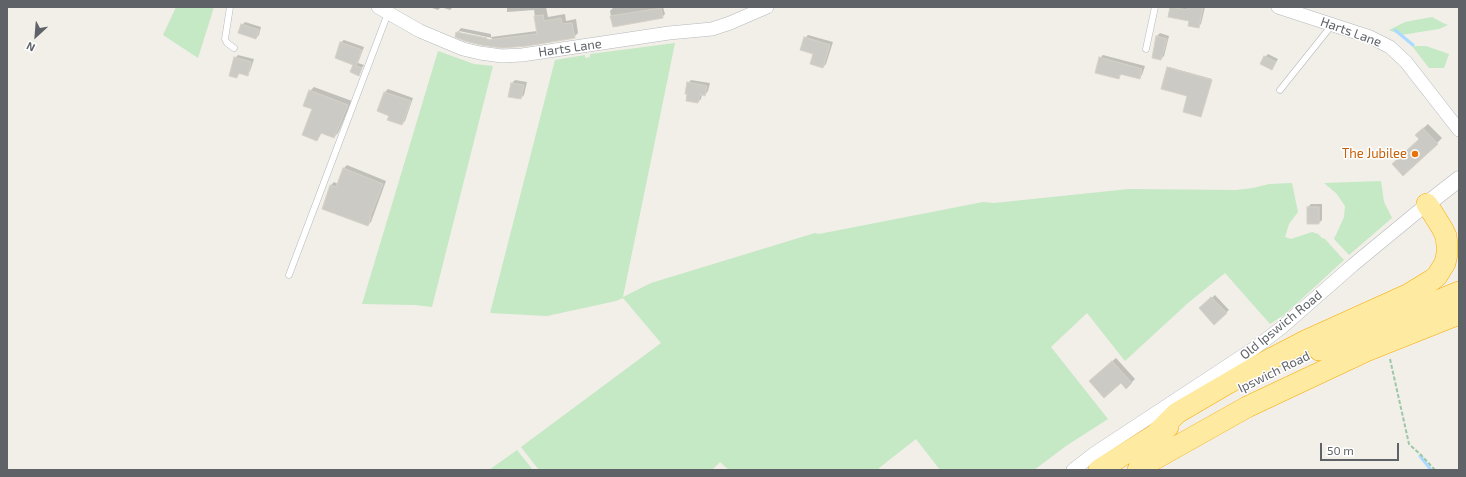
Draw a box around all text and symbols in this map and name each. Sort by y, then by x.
street label: Harts Lane [1318,14,1384,50]
north arrow [16,16,56,56]
street label: Harts Lane [537,36,603,60]
text: N [24,40,37,55]
place label: The Jubilee [1342,146,1407,162]
marker: The Jubilee [1410,149,1420,159]
street label: Old Ipswich Road [1237,287,1325,363]
street label: Ipswich Road [1235,348,1313,396]
scale bar [1322,435,1401,461]
text: 50 m [1327,443,1354,457]

